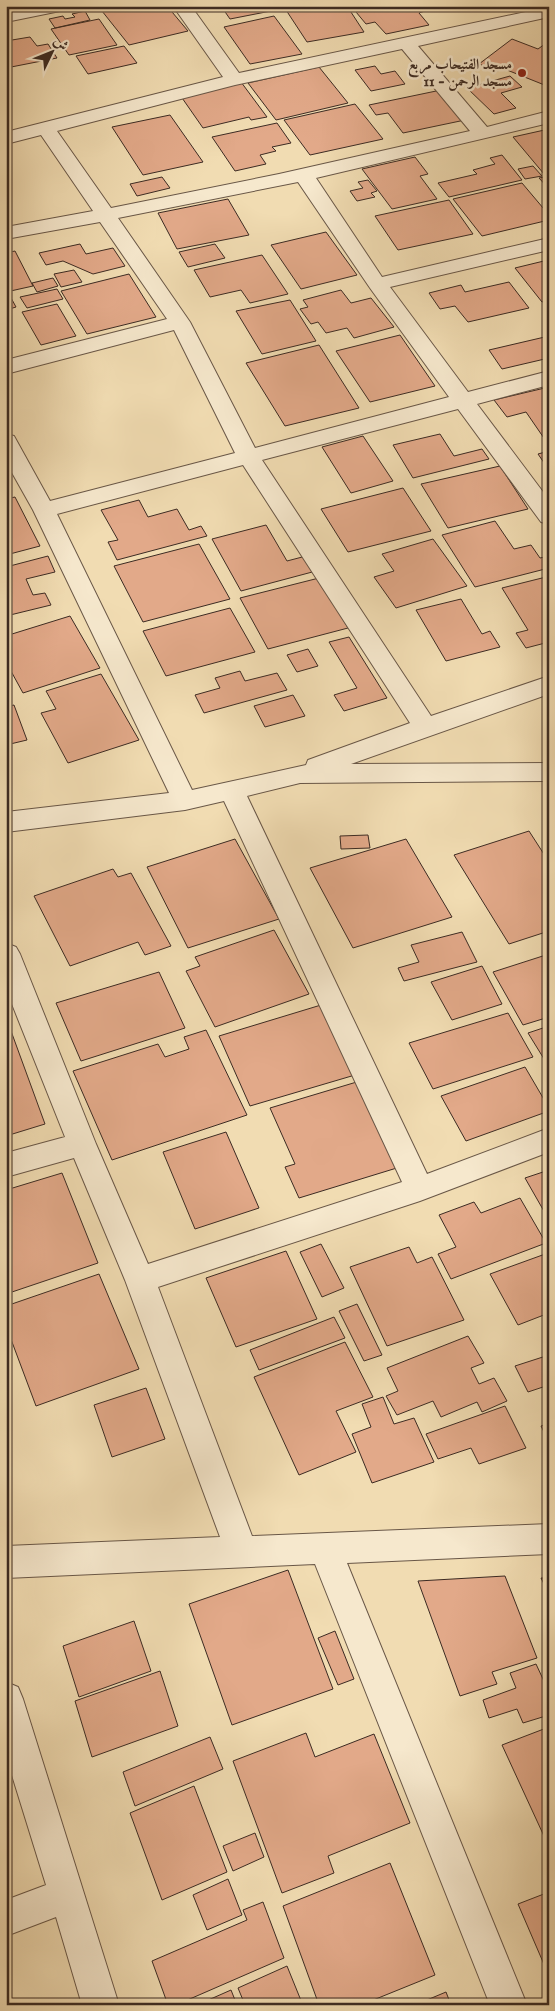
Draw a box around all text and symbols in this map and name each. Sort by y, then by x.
north arrow [28,28,78,78]
text: ش [49,33,72,55]
place label: مسجد الفتيحاب مربع 11 - مسجد الرحمن [408,55,512,92]
marker: مسجد الفتيحاب مربع 11 - مسجد الرحمن [516,67,528,79]

